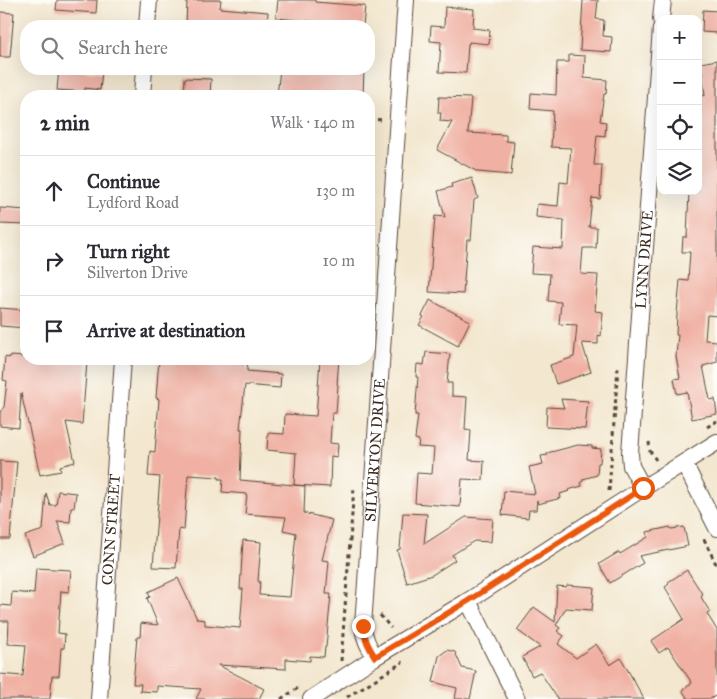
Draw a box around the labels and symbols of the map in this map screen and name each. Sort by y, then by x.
street label: LYNN DRIVE [632,209,657,310]
street label: SILVERTON DRIVE [361,377,389,522]
street label: CONN STREET [98,473,124,586]
route start [632,477,655,500]
route end [352,615,375,638]

